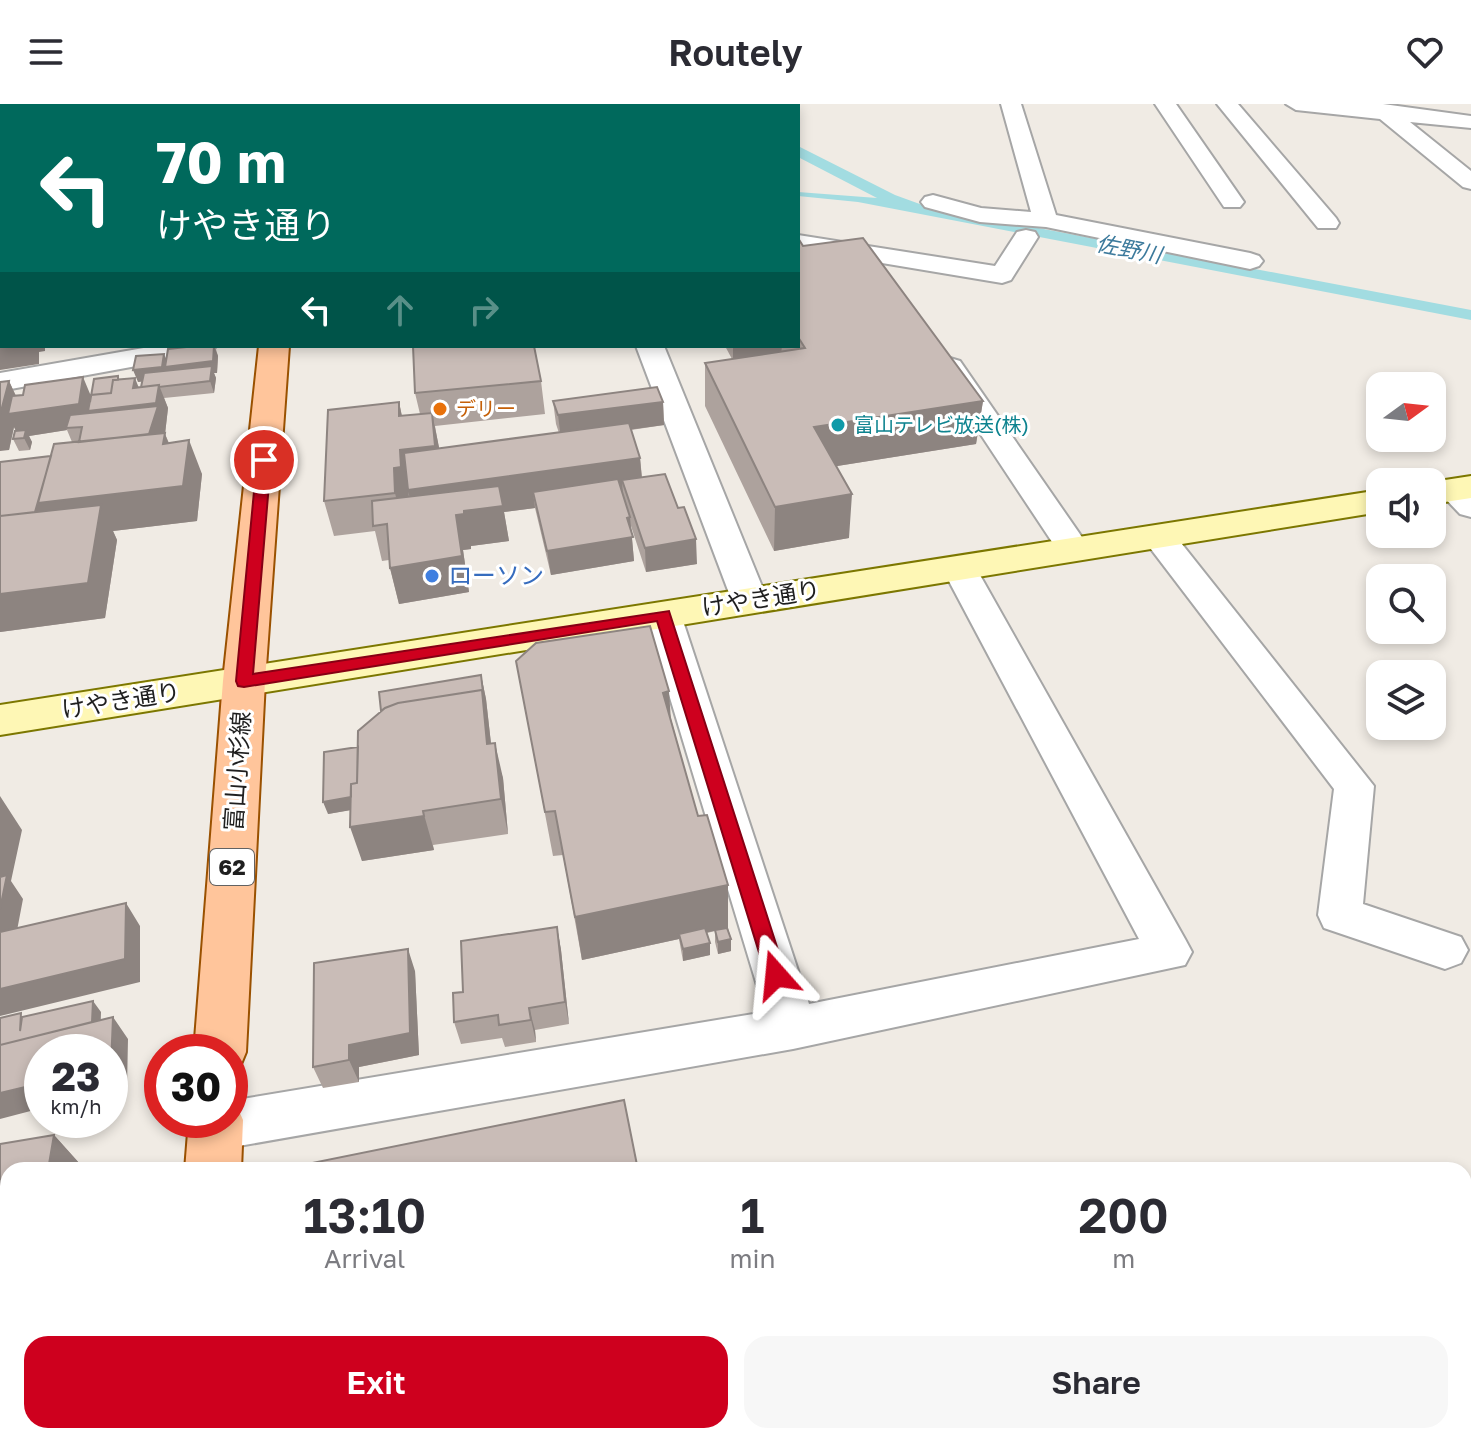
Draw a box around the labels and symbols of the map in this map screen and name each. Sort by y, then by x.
water label: 佐野川 [1094,229,1166,268]
north arrow [1366,372,1446,452]
place label: デリー [456,396,516,420]
marker: デリー [431,400,449,418]
place label: 富山テレビ放送(株) [854,412,1029,436]
marker: 富山テレビ放送(株) [829,416,847,434]
pin [230,426,298,494]
place label: ローソン [448,560,544,589]
marker: ローソン [423,567,441,585]
street label: けやき通り [699,574,822,621]
street label: けやき通り [59,676,182,723]
street label: 富山小杉線 [218,710,255,832]
road number: 62 [210,849,254,885]
position arrow [734,933,818,1017]
speed limit sign: 30 [144,1034,248,1138]

